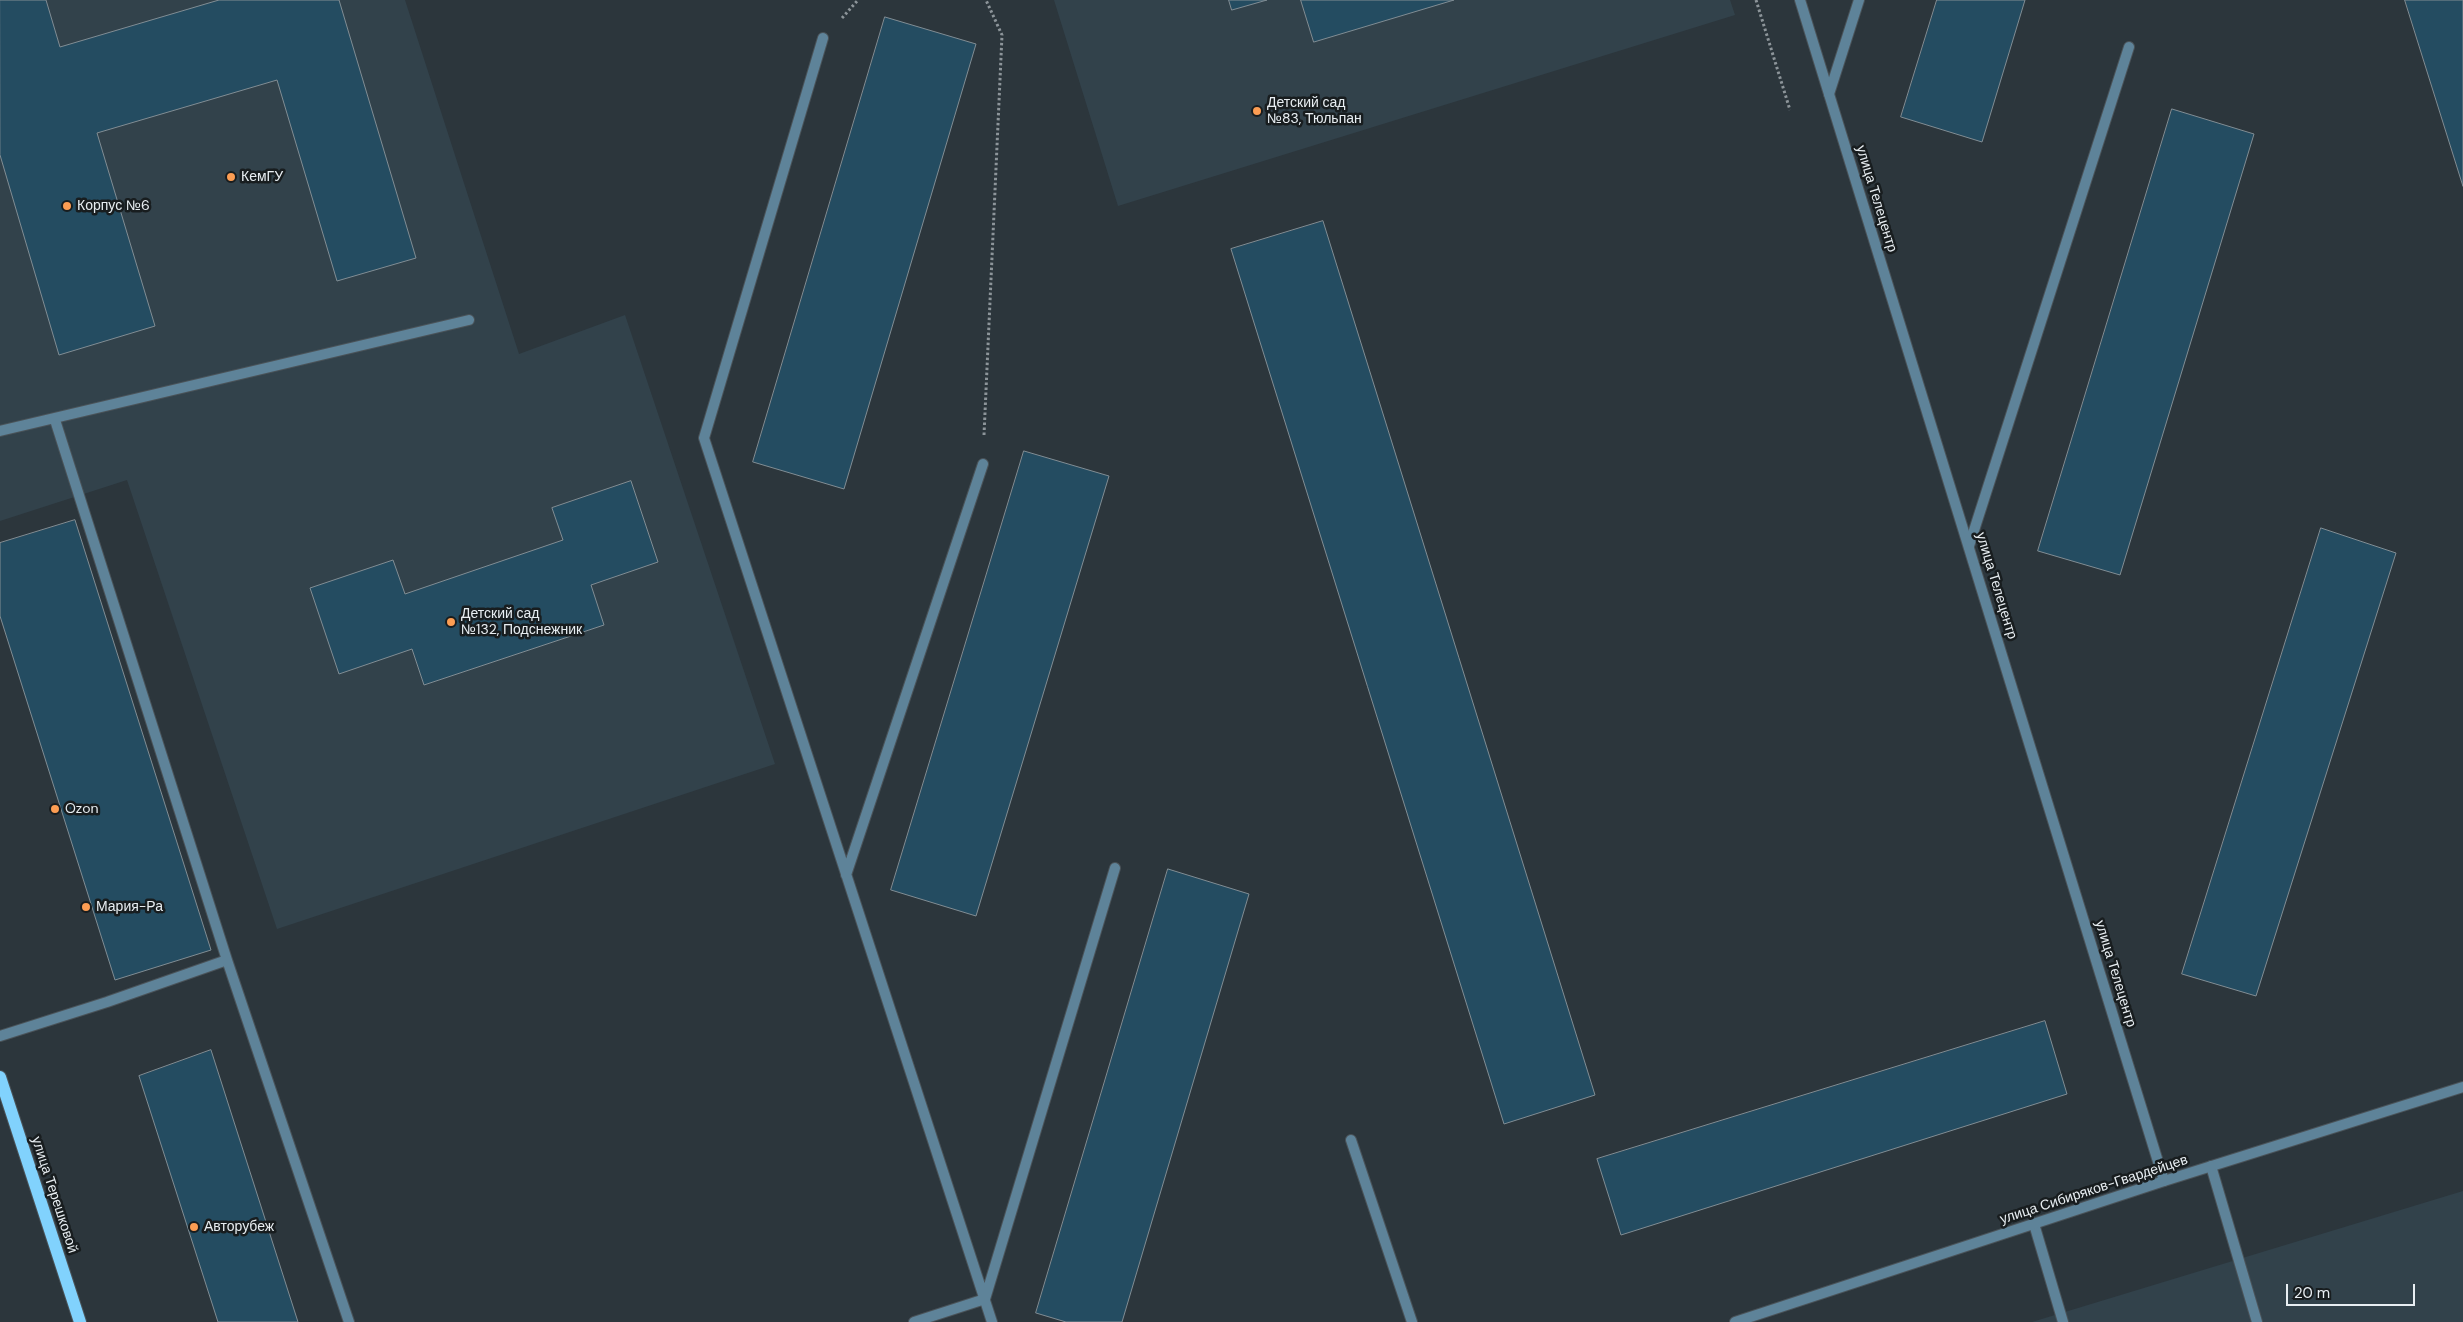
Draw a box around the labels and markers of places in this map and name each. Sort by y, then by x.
place label: Детский сад №83, Тюльпан [1267,95,1362,128]
marker: Детский сад №83, Тюльпан [1251,105,1263,117]
place label: КемГУ [241,169,283,185]
marker: КемГУ [225,171,237,183]
place label: Корпус №6 [77,198,150,214]
marker: Корпус №6 [61,200,73,212]
place label: Детский сад №132, Подснежник [461,606,582,638]
marker: Детский сад №132, Подснежник [445,616,457,628]
place label: Ozon [65,801,99,817]
marker: Ozon [49,803,61,815]
place label: Мария-Ра [96,899,163,915]
marker: Мария-Ра [80,901,92,913]
place label: Авторубеж [204,1219,274,1235]
marker: Авторубеж [188,1221,200,1233]

